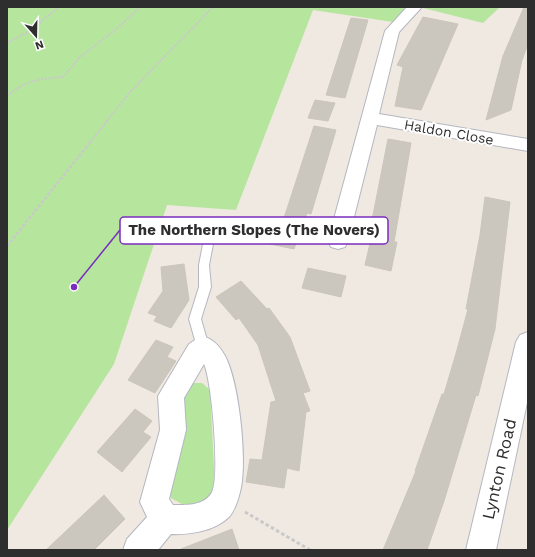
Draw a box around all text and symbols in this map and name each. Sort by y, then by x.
north arrow [16,16,56,56]
text: N [33,37,45,52]
street label: Haldon Close [403,116,495,148]
callout: The Northern Slopes (The Novers) [120,217,388,244]
text: The Northern Slopes (The Novers) [128,221,380,239]
street label: Lynton Road [478,417,520,521]

